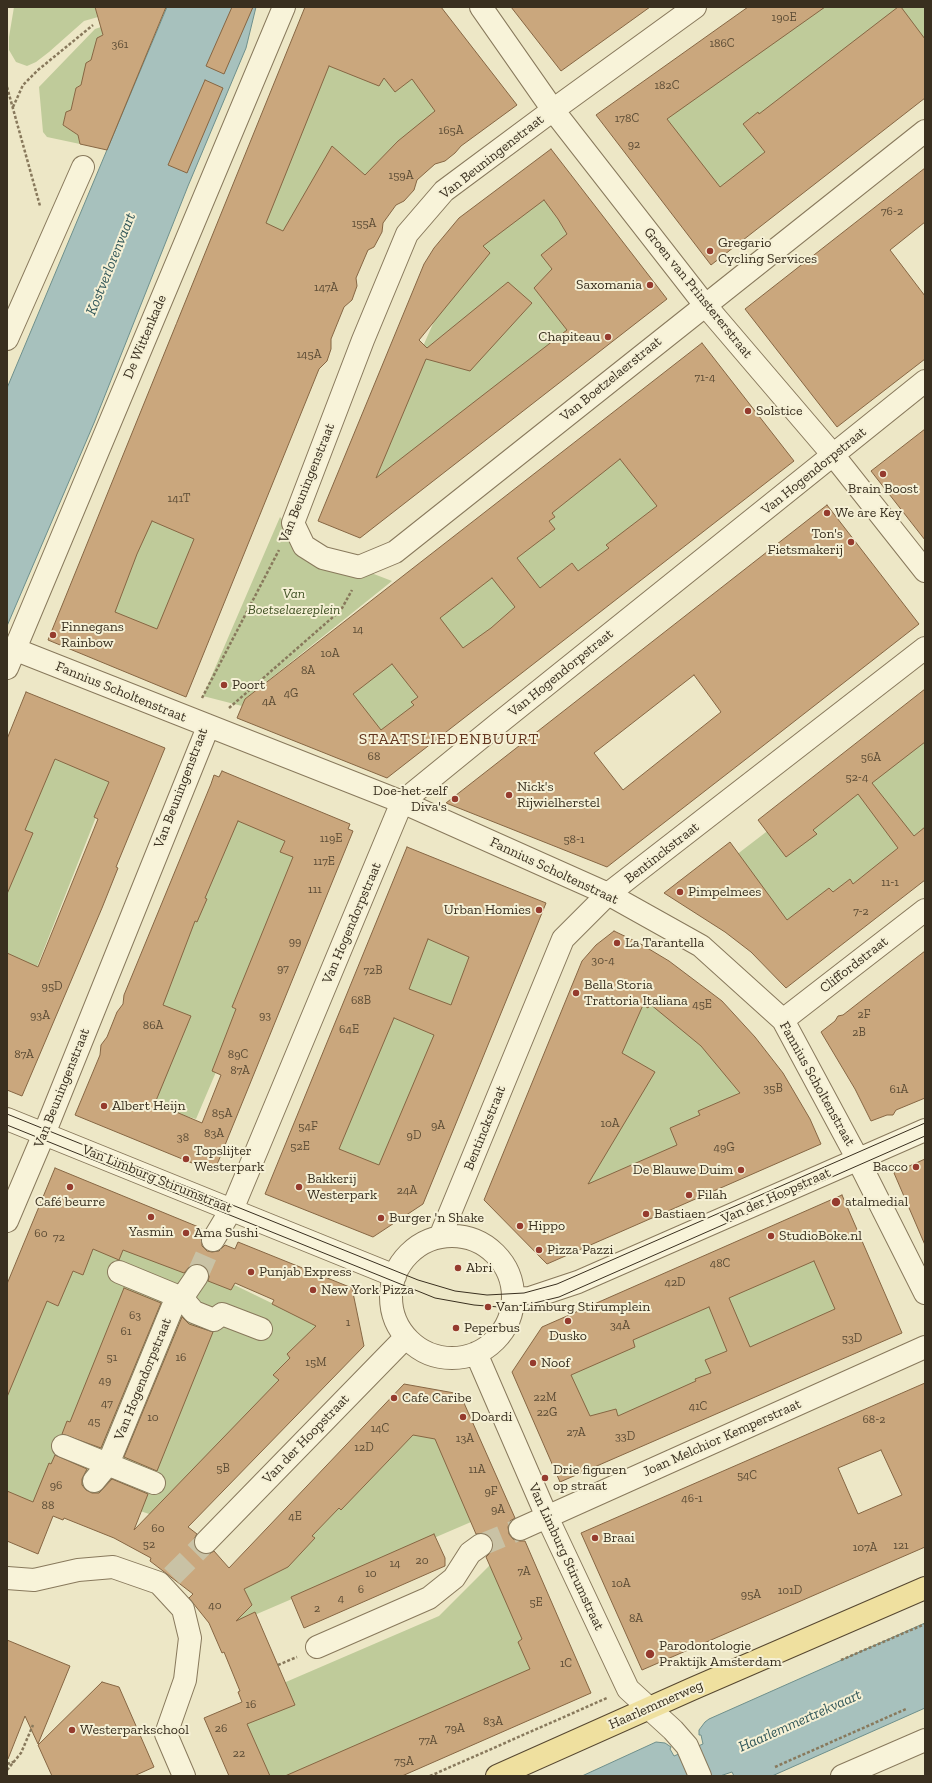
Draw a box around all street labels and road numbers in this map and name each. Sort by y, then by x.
street label: Van Beuningenstraat [437,111,547,203]
street label: Groen van Prinstererstraat [640,224,756,362]
street label: De Wittenkade [120,292,170,382]
street label: Van Boetzelaerstraat [557,333,665,425]
street label: Van Beuningenstraat [275,421,339,545]
street label: Van Hogendorpstraat [758,423,870,519]
street label: Van Hogendorpstraat [505,625,617,721]
street label: Fannius Scholtenstraat [53,658,189,726]
street label: Van Beuningenstraat [150,726,212,850]
street label: Bentinckstraat [621,819,703,887]
street label: Fannius Scholtenstraat [487,834,621,908]
street label: Van Hogendorpstraat [319,860,385,986]
street label: Cliffordstraat [817,933,891,997]
street label: Fannius Scholtenstraat [776,1019,858,1149]
street label: Van Beuningenstraat [30,1026,94,1150]
street label: Bentinckstraat [460,1083,510,1173]
street label: Van Limburg Stirumstraat [80,1141,234,1217]
street label: Van der Hoopstraat [719,1164,833,1228]
street label: Van Hogendorpstraat [111,1315,175,1443]
street label: Van der Hoopstraat [259,1391,353,1487]
street label: Joan Melchior Kemperstraat [640,1395,804,1481]
street label: Van Limburg Stirumstraat [525,1481,607,1633]
street label: Haarlemmerweg [606,1677,706,1733]

